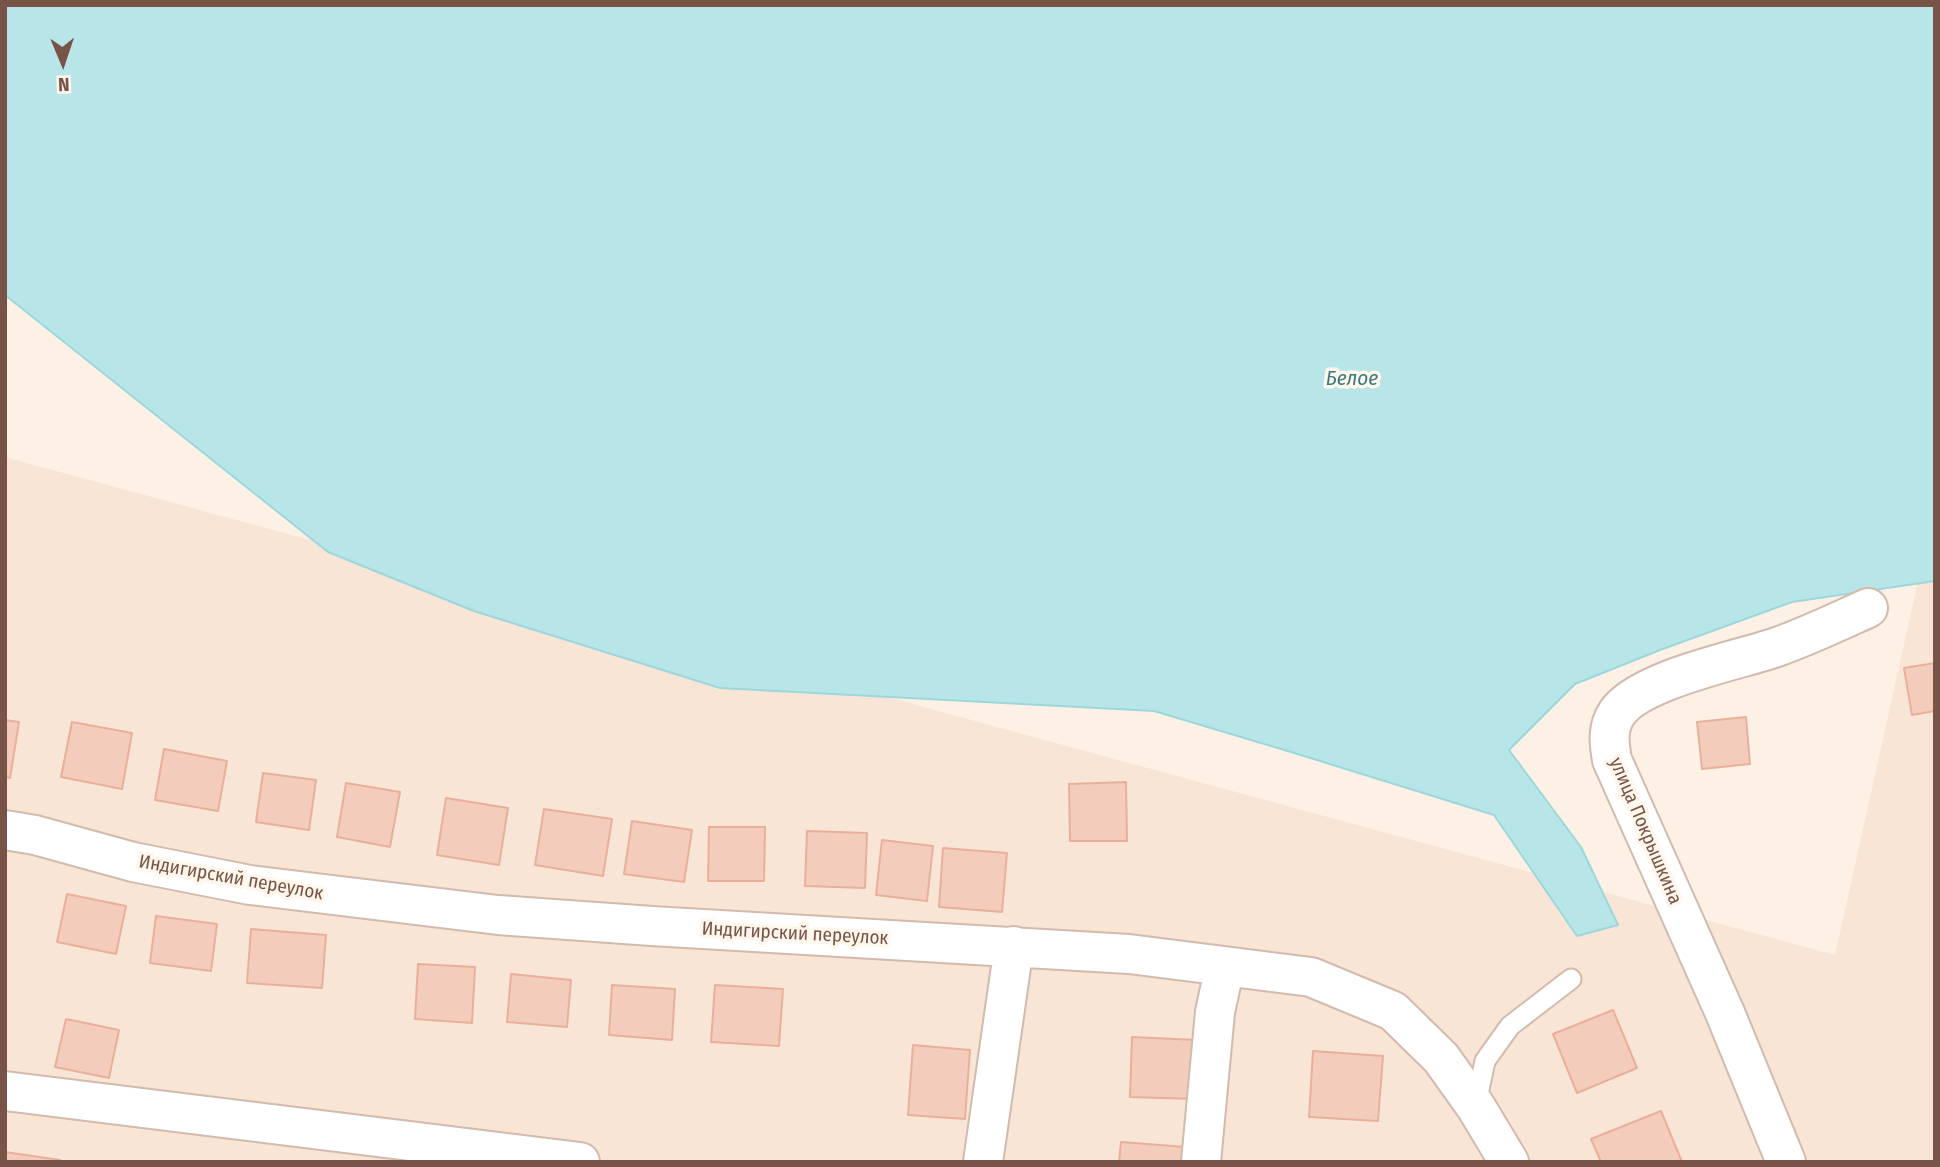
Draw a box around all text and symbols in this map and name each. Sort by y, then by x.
north arrow [28,28,98,98]
text: N [58,73,70,96]
water label: Белое [1326,366,1378,392]
street label: улица Покрышкина [1604,754,1686,908]
street label: Индигирский переулок [137,851,325,905]
street label: Индигирский переулок [701,918,889,950]

